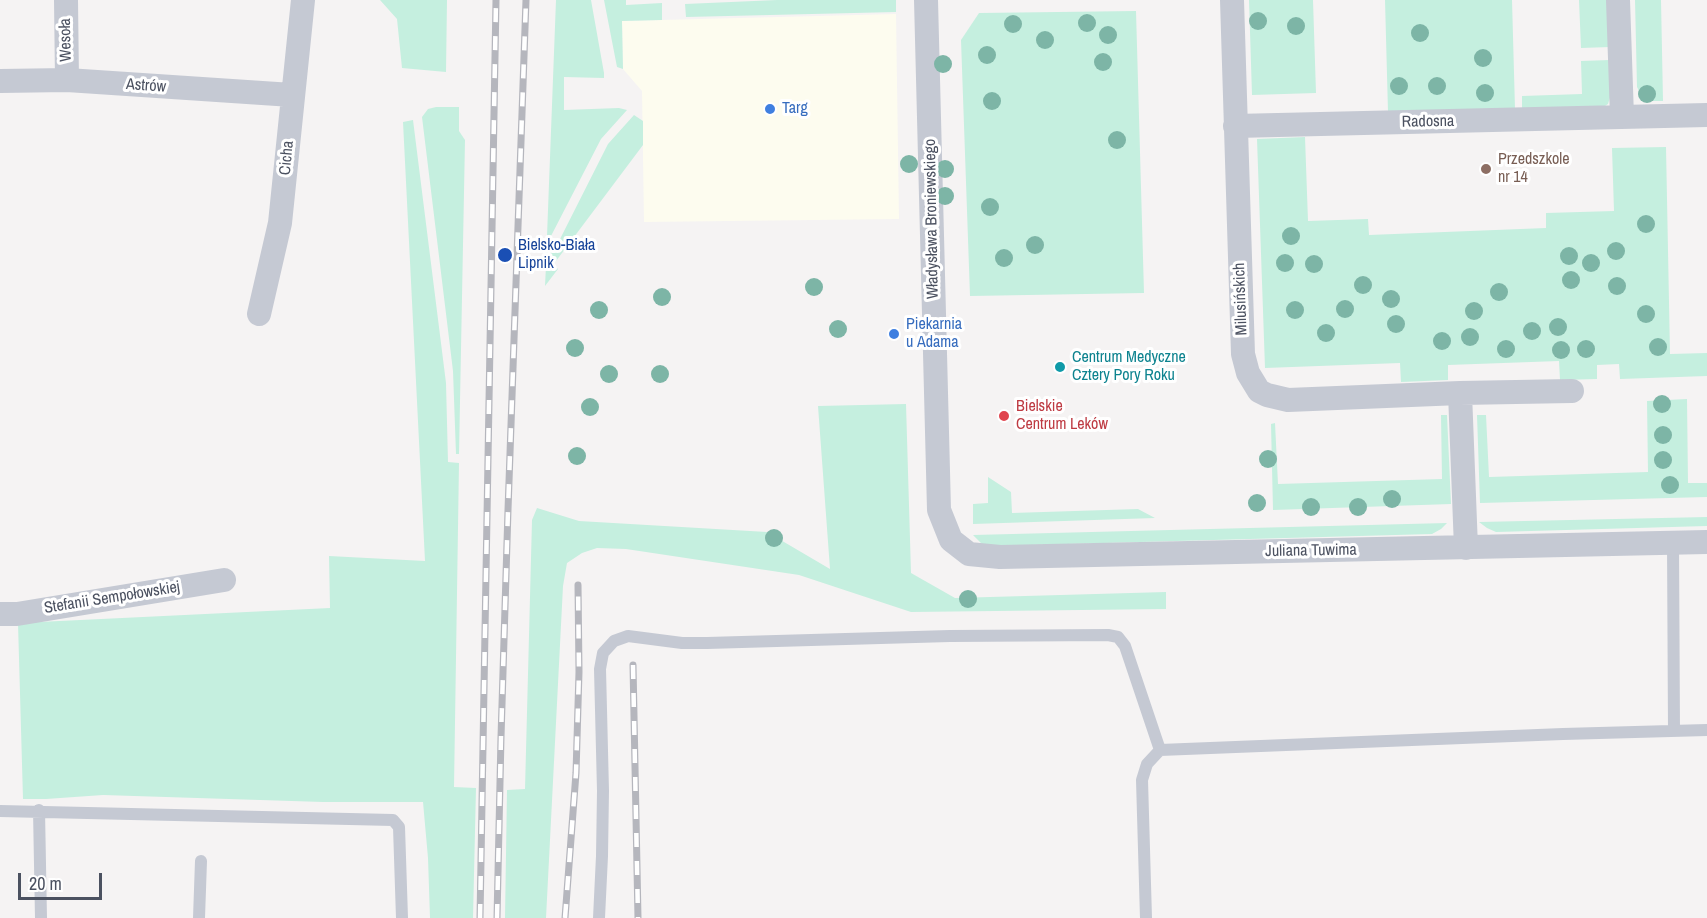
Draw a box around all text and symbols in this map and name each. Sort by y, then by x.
street label: Wesoła [56,18,76,62]
street label: Astrów [125,75,167,97]
place label: Targ [782,99,808,119]
marker: Targ [763,102,777,116]
street label: Radosna [1402,112,1454,132]
street label: Władysława Broniewskiego [921,139,943,299]
street label: Cicha [276,140,298,176]
place label: Przedszkole nr 14 [1498,150,1569,188]
marker: Przedszkole nr 14 [1479,162,1493,176]
place label: Bielsko-Biała Lipnik [518,236,595,274]
marker: Bielsko-Biała Lipnik [496,246,514,264]
street label: Milusińskich [1230,262,1252,336]
place label: Piekarnia u Adama [906,315,962,353]
marker: Piekarnia u Adama [887,327,901,341]
place label: Centrum Medyczne Cztery Pory Roku [1072,348,1186,386]
marker: Centrum Medyczne Cztery Pory Roku [1053,360,1067,374]
place label: Bielskie Centrum Leków [1016,397,1108,435]
marker: Bielskie Centrum Leków [997,409,1011,423]
street label: Juliana Tuwima [1265,541,1357,561]
street label: Stefanii Sempołowskiej [43,578,181,618]
scale bar [21,861,105,899]
text: 20 m [29,871,62,896]

